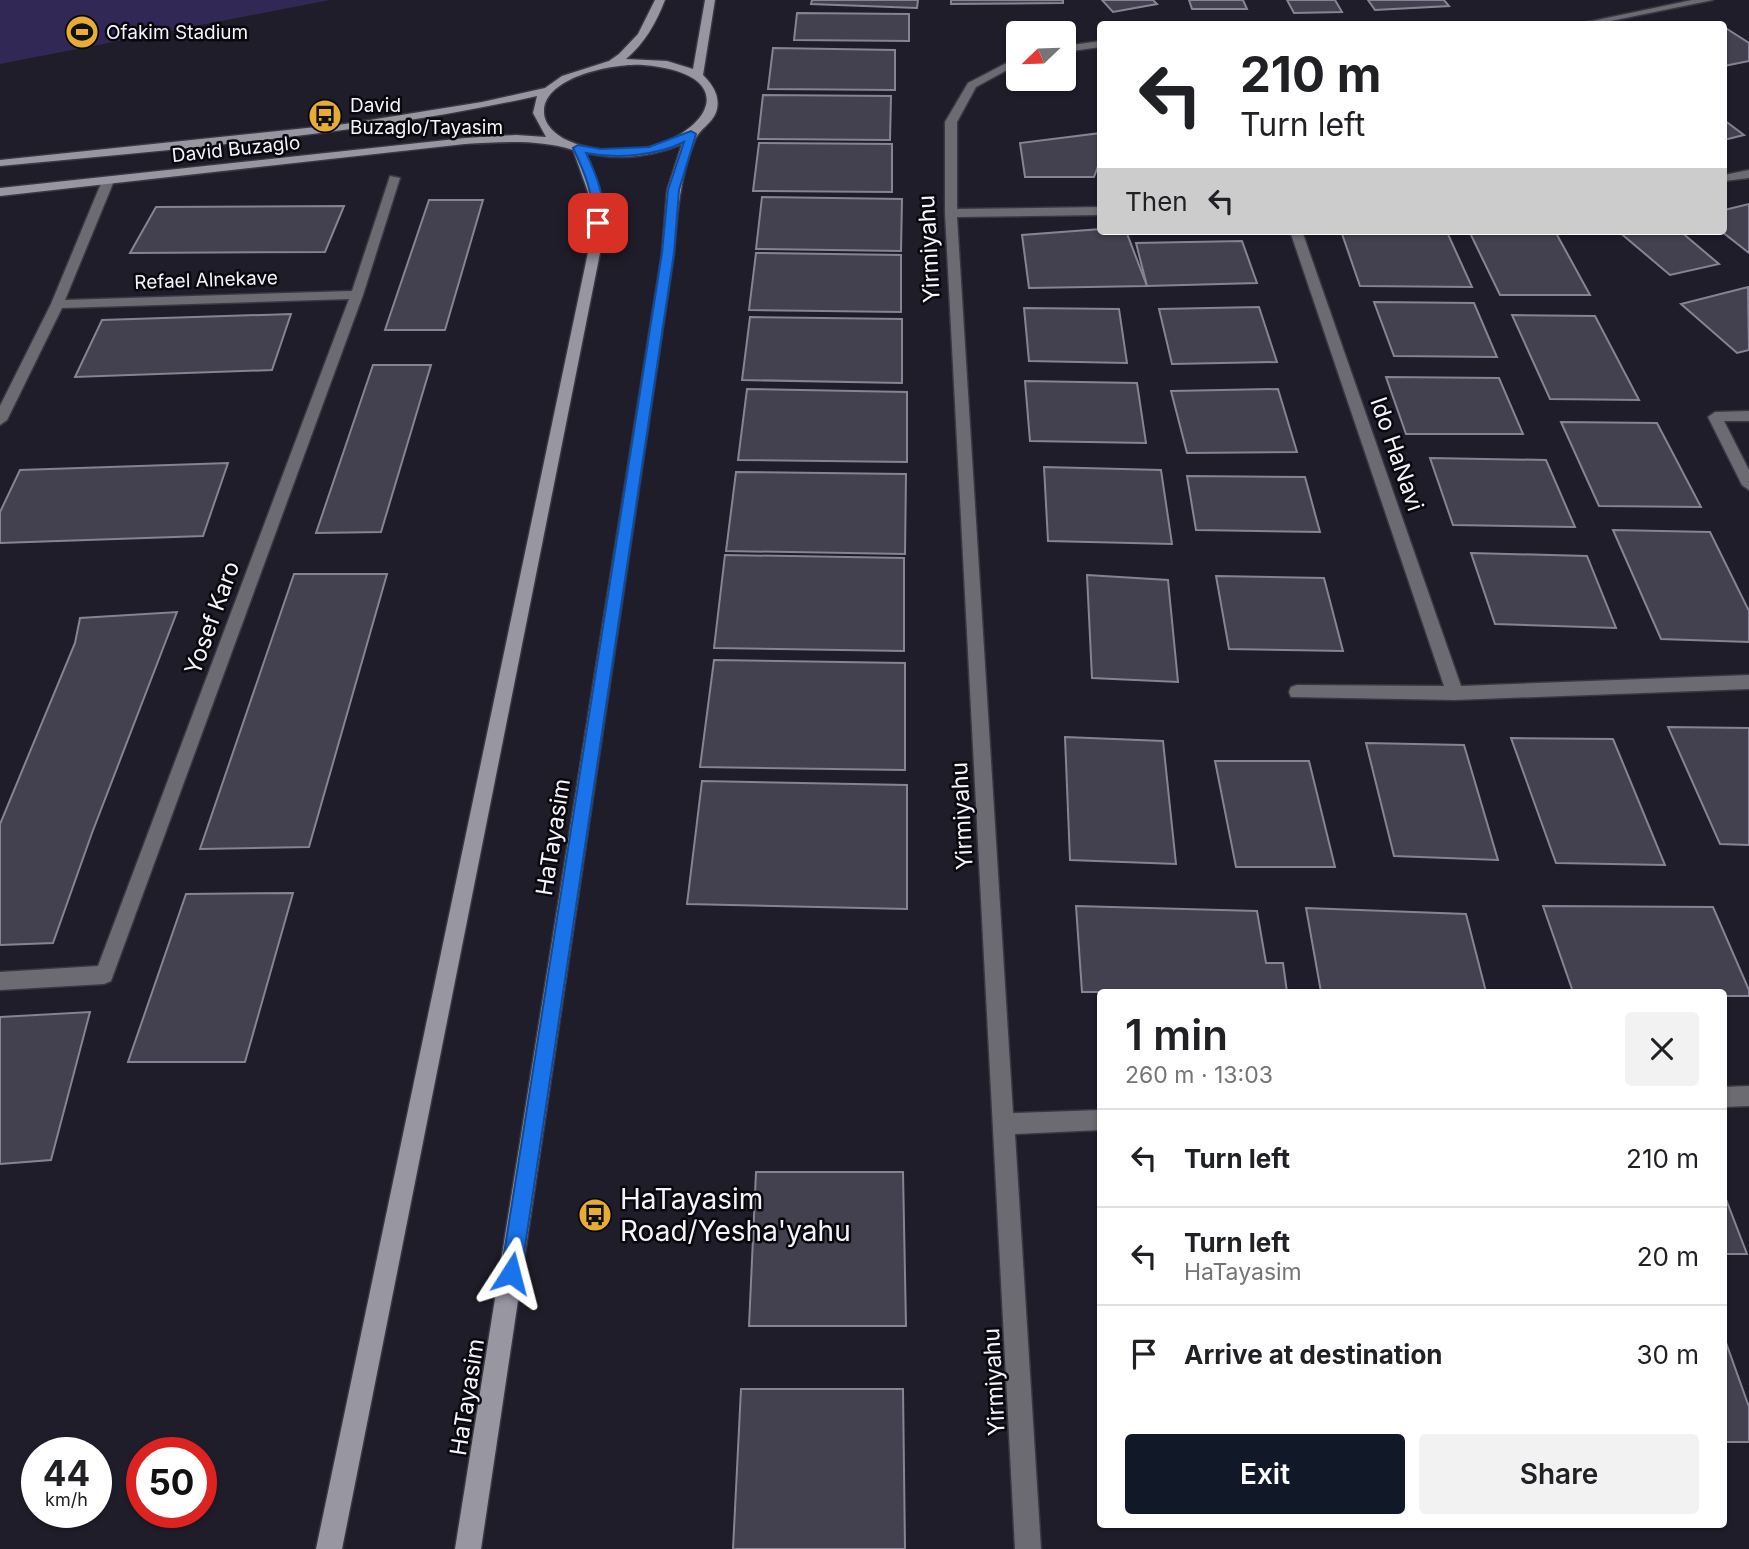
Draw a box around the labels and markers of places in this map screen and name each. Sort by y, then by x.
sports icon: Ofakim Stadium [63,13,101,51]
place label: Ofakim Stadium [106,21,248,44]
place label: David Buzaglo/Tayasim [350,94,503,139]
bus stop icon: David Buzaglo/Tayasim [306,97,344,135]
pin [568,193,628,253]
place label: HaTayasim Road/Yesha'yahu [620,1182,851,1248]
bus stop icon: HaTayasim Road/Yesha'yahu [576,1196,614,1234]

